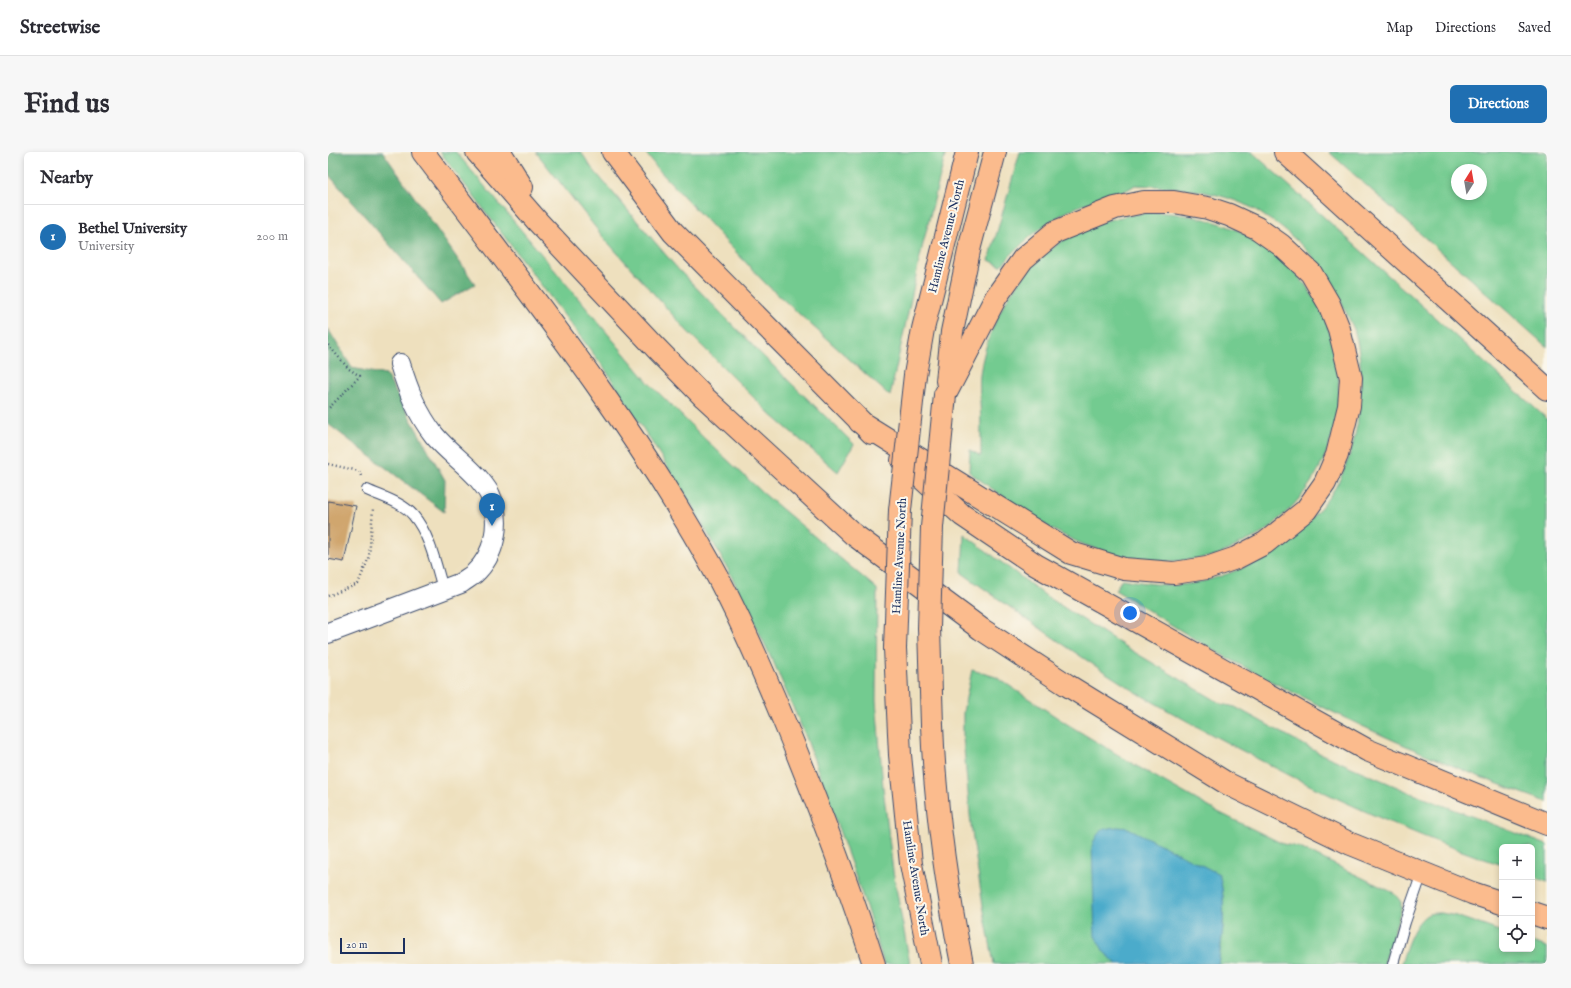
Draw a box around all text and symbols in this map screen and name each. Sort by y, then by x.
text: Streetwise [20,16,100,40]
text: Map [1386,19,1413,37]
text: Directions [1435,19,1496,37]
text: Saved [1518,19,1551,37]
button: Directions [1450,85,1547,123]
text: Find us [24,87,110,122]
north arrow [1451,164,1487,200]
text: Nearby [40,168,93,189]
street label: Hamline Avenue North [925,177,968,294]
text: Bethel University [78,219,187,238]
text: 1 [51,228,55,245]
text: 200 m [256,228,288,245]
text: University [78,238,134,255]
pin: 1 [479,493,505,526]
street label: Hamline Avenue North [889,497,910,615]
your location [1120,603,1140,623]
street label: Hamline Avenue North [899,819,932,937]
map controls [1499,844,1535,952]
button: + [1499,844,1535,880]
button: − [1499,880,1535,916]
button: locate [1499,916,1535,952]
scale bar [340,936,405,955]
text: 20 m [346,938,367,952]

